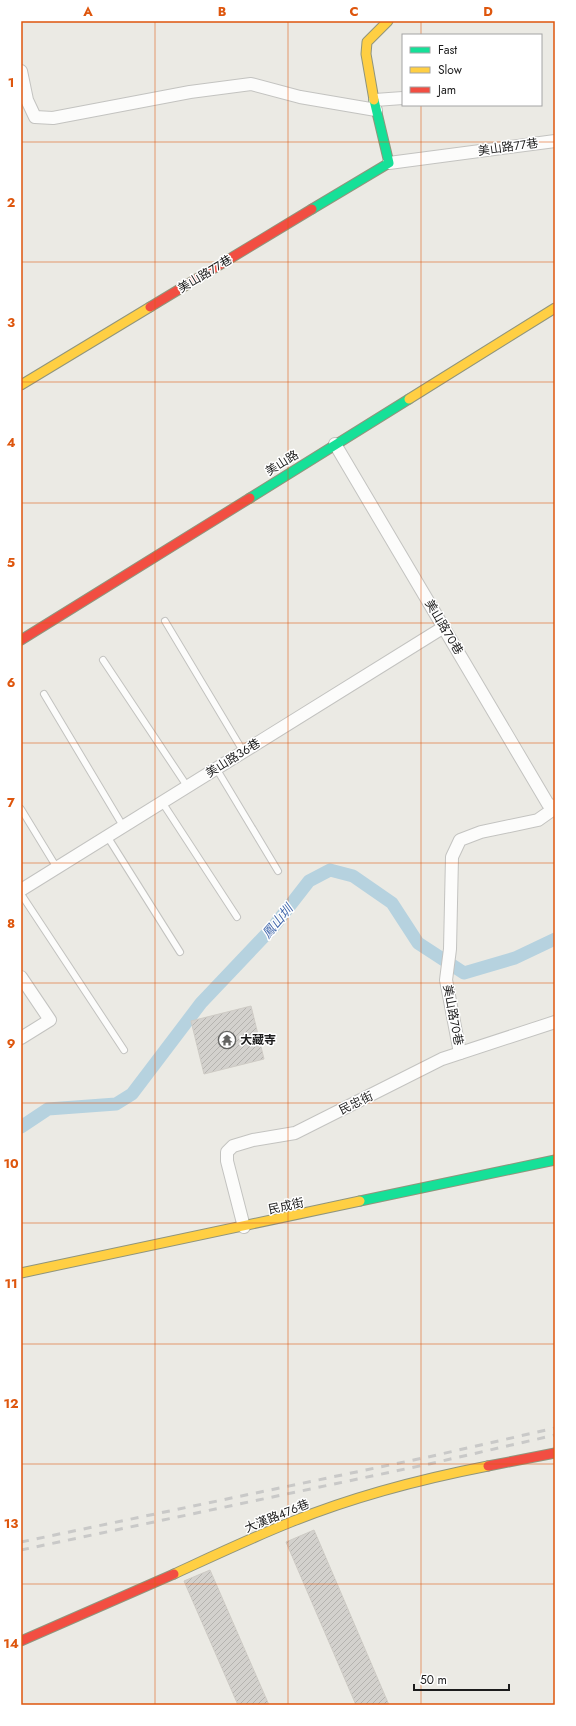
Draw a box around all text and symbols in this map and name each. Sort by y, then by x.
text: A [82,2,93,21]
text: B [218,2,227,21]
text: C [349,2,359,21]
text: D [483,2,493,21]
legend [402,34,542,106]
text: Fast [438,41,457,59]
text: Slow [438,61,463,79]
text: 1 [8,73,14,92]
text: Jam [436,81,456,99]
street label: 美山路77巷 [477,134,539,160]
text: 2 [7,193,15,212]
street label: 美山路77巷 [174,251,236,297]
text: 3 [7,313,15,332]
text: 4 [6,433,16,452]
street label: 美山路 [262,446,302,480]
text: 5 [7,553,15,572]
street label: 美山路70巷 [420,596,468,658]
text: 6 [7,673,16,692]
street label: 美山路36巷 [202,734,264,782]
text: 7 [7,793,15,812]
water label: 鳳山圳 [258,899,298,942]
text: 8 [7,914,15,933]
street label: 美山路70巷 [438,983,468,1047]
temple icon: 大藏寺 [217,1030,237,1050]
place label: 大藏寺 [240,1031,276,1049]
text: 9 [7,1034,16,1053]
street label: 民忠街 [336,1087,376,1119]
text: 10 [3,1154,19,1173]
street label: 民成街 [267,1193,305,1219]
text: 11 [4,1274,18,1293]
text: 12 [3,1394,19,1413]
street label: 大漢路476巷 [242,1495,312,1537]
text: 13 [4,1514,18,1533]
text: 14 [3,1634,19,1653]
scale bar [414,1666,509,1692]
text: 50 m [420,1671,447,1689]

